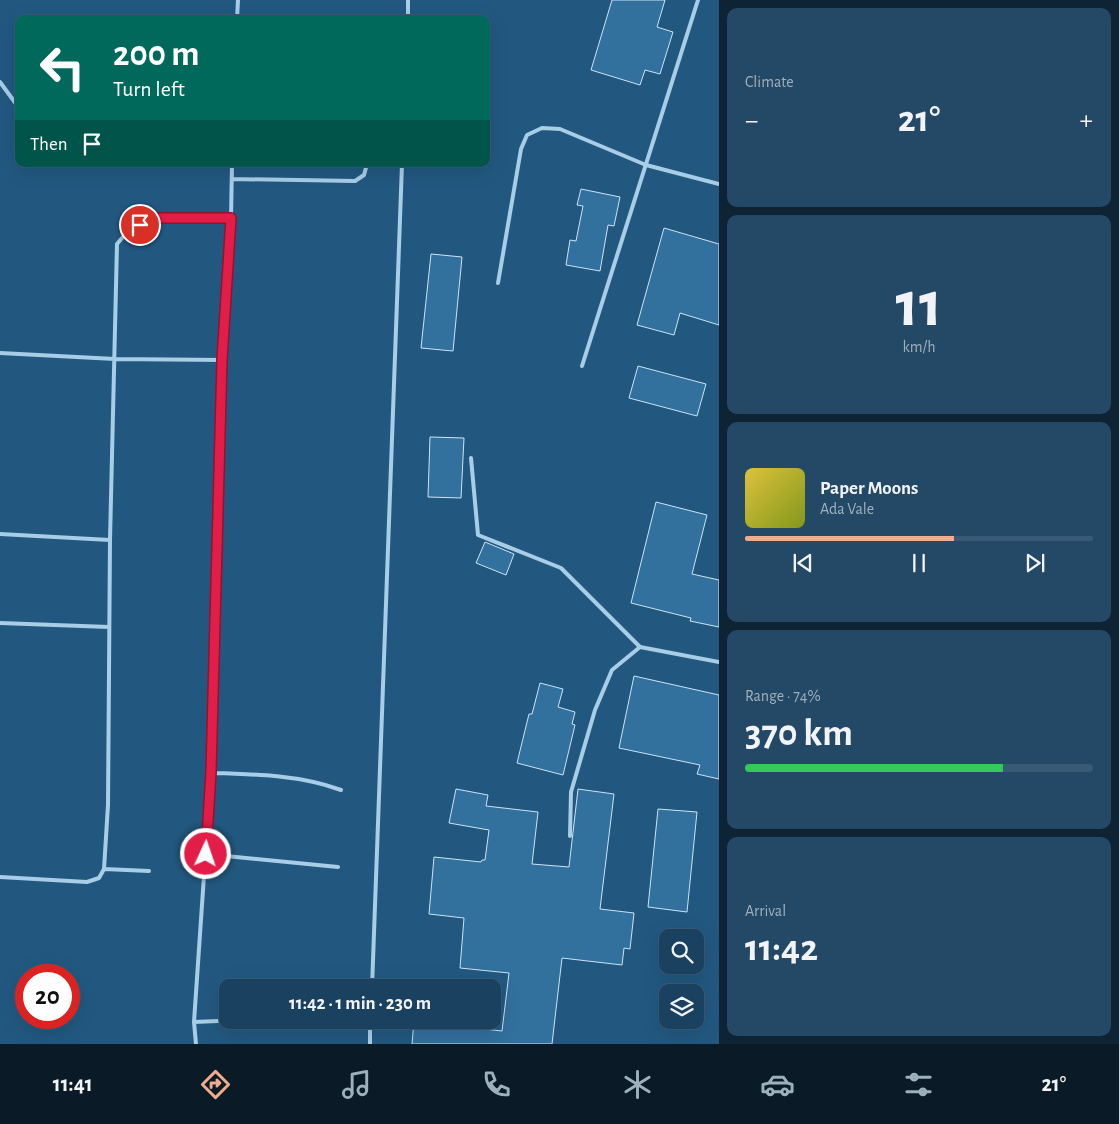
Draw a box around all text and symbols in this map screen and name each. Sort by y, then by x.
icon: left [30,35,95,100]
text: 200 m [113,37,200,72]
text: Climate [745,74,794,90]
text: Turn left [113,78,185,100]
text: 21° [898,101,940,139]
text: − [745,107,758,135]
text: + [1080,107,1093,135]
icon: arrive [78,130,106,158]
text: Then [30,135,68,154]
pin [119,204,161,246]
icon: arrive [126,211,154,239]
text: 11 [896,273,942,338]
text: km/h [902,339,936,355]
text: Paper Moons [820,479,918,498]
text: Ada Vale [820,501,874,517]
icon: previous [789,549,817,577]
icon: pause [905,549,933,577]
icon: next [1021,549,1049,577]
text: Range · 74% [745,688,821,704]
text: 370 km [745,715,853,753]
position arrow [179,827,231,879]
text: Arrival [745,903,786,919]
map controls [659,929,704,1029]
button: search [659,929,704,974]
text: 11:42 [745,930,818,968]
speed limit sign: 20 [15,964,80,1029]
button: layers [659,984,704,1029]
text: 11:42 · 1 min · 230 m [289,994,431,1013]
icon: directions [198,1067,233,1102]
icon: music [339,1067,374,1102]
icon: phone [479,1067,514,1102]
icon: climate [620,1067,655,1102]
icon: car [760,1067,795,1102]
icon: filters [901,1067,936,1102]
text: 11:41 [53,1073,93,1095]
text: 21° [1041,1073,1066,1095]

